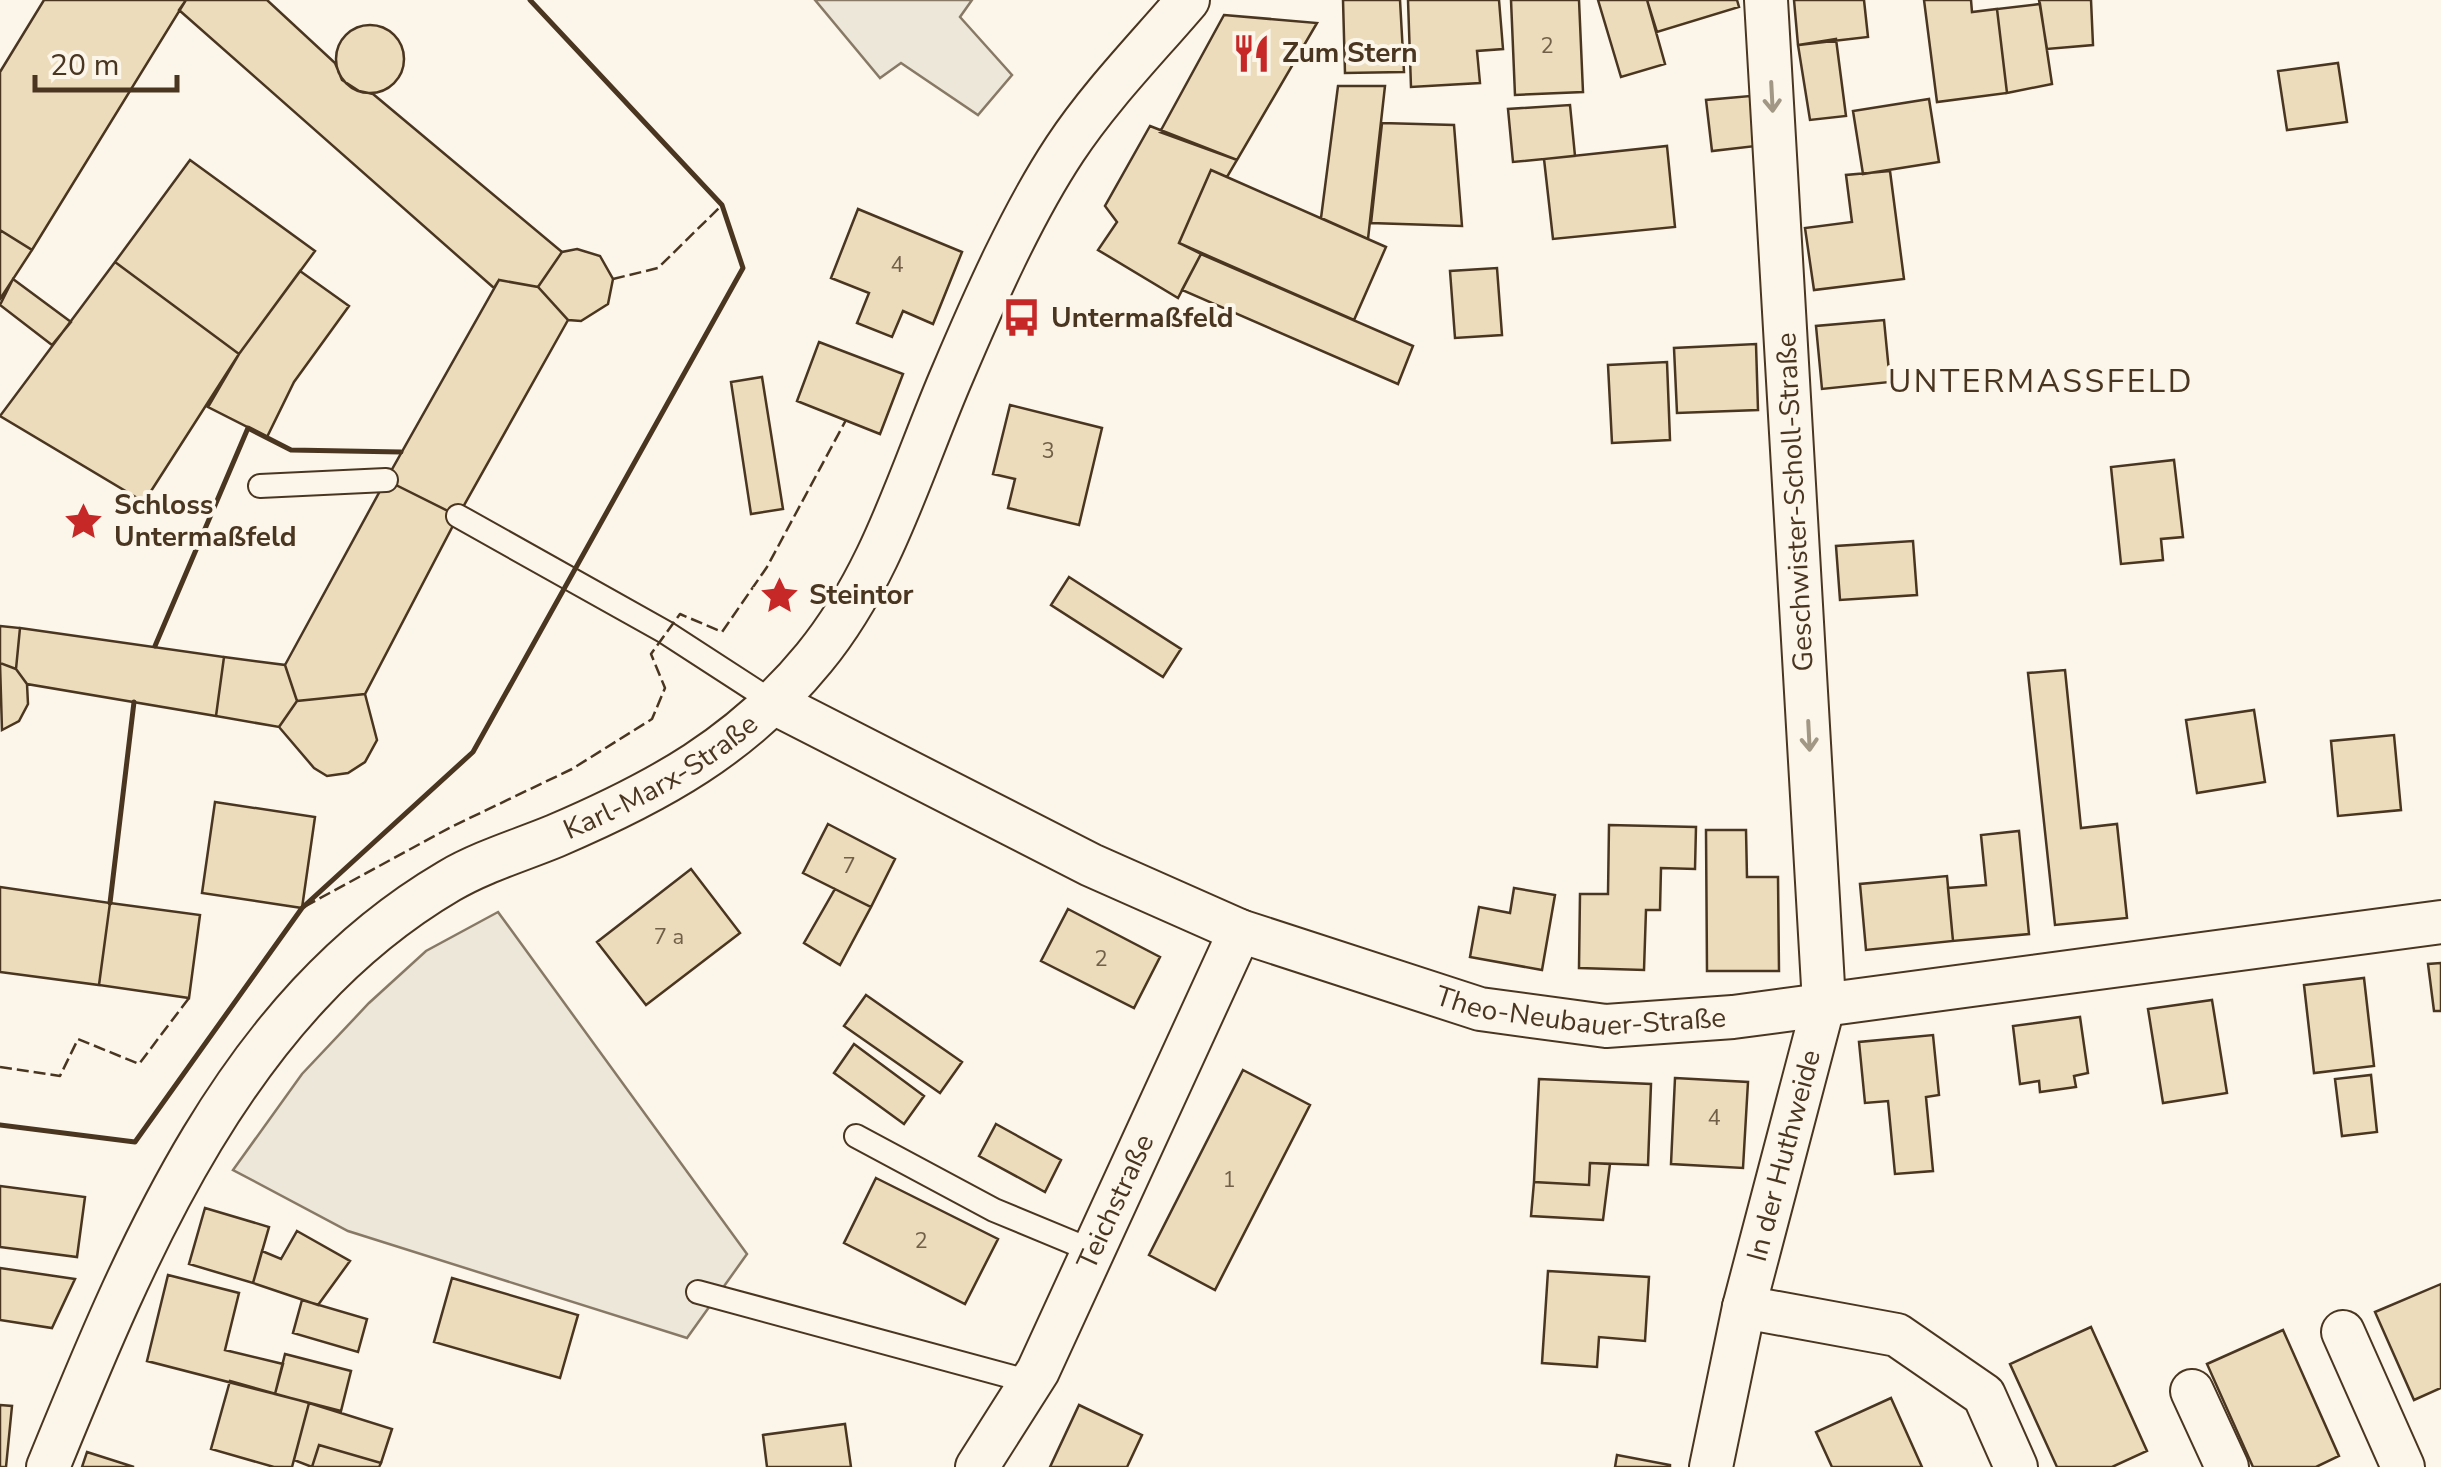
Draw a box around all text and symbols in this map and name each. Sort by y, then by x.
scale bar [35,30,178,92]
house number: 2 [1540,31,1554,61]
restaurant icon: Zum Stern [1231,32,1273,74]
place label: Zum Stern [1282,34,1418,72]
text: 20 m [50,45,119,86]
one-way arrow [1763,81,1782,113]
house number: 4 [890,250,904,280]
bus stop icon: Untermaßfeld [1000,297,1042,339]
place label: Untermaßfeld [1051,299,1233,337]
street label: Geschwister-Scholl-Straße [1767,332,1823,672]
district label: UNTERMASSFELD [1888,360,2194,403]
house number: 3 [1041,436,1055,466]
place label: Schloss Untermaßfeld [114,486,296,556]
place icon: Schloss Untermaßfeld [63,500,105,542]
place icon: Steintor [758,574,800,616]
place label: Steintor [809,576,914,614]
street label: Karl-Marx-Straße [558,706,766,849]
one-way arrow [1800,720,1819,752]
house number: 7 [842,851,856,881]
house number: 7 a [654,922,684,952]
house number: 2 [1094,944,1108,974]
street label: Theo-Neubauer-Straße [1431,977,1727,1045]
street label: In der Huthweide [1738,1046,1830,1265]
house number: 4 [1707,1103,1721,1133]
street label: Teichstraße [1068,1128,1163,1276]
house number: 1 [1222,1165,1236,1195]
house number: 2 [914,1226,928,1256]

